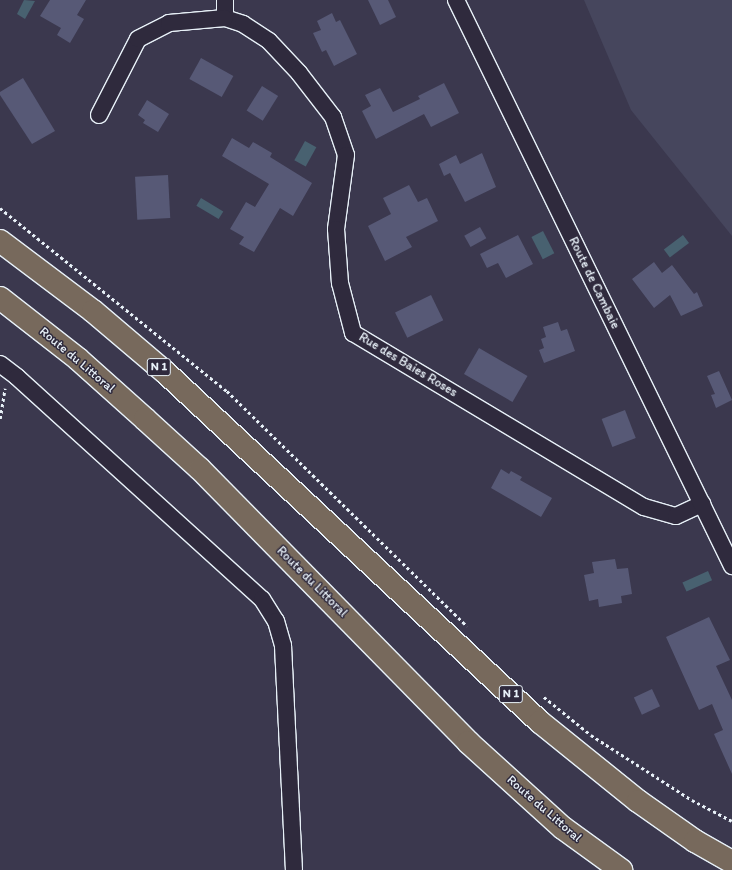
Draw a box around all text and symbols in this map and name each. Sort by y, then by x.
street label: Route de Cambaie [565,234,623,332]
street label: Route du Littoral [36,324,118,396]
street label: Rue des Baies Roses [356,330,460,400]
road number: N 1 [146,357,172,377]
street label: Route du Littoral [273,543,351,621]
road number: N 1 [498,684,524,704]
street label: Route du Littoral [503,772,585,846]

